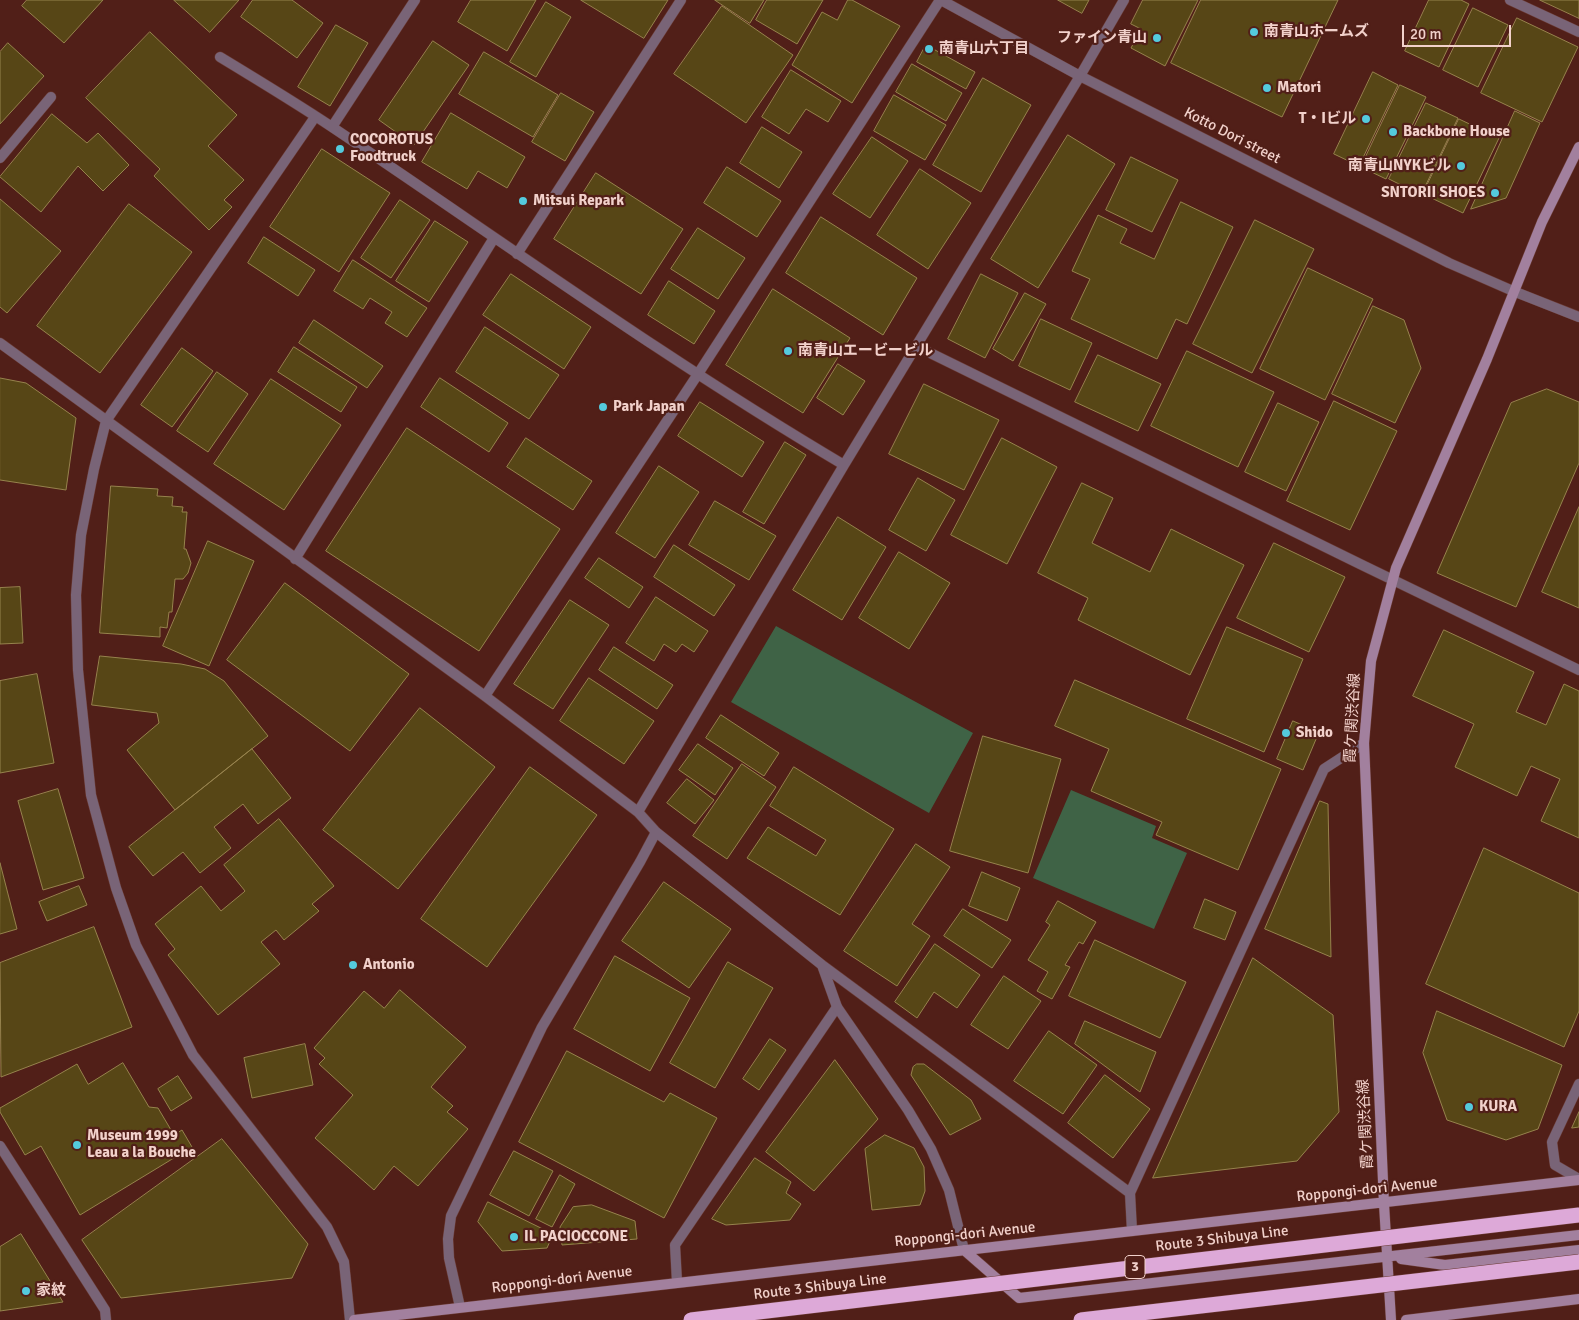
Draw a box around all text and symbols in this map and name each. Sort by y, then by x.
scale bar [1404,15,1513,47]
place label: 南青山ホームズ [1264,23,1369,41]
text: 20 m [1410,25,1441,43]
marker: 南青山ホームズ [1248,26,1260,38]
place label: ファイン青山 [1057,29,1147,47]
marker: ファイン青山 [1151,32,1163,44]
place label: 南青山六丁目 [939,40,1029,58]
marker: 南青山六丁目 [923,43,935,55]
place label: Matori [1277,79,1321,97]
marker: Matori [1261,82,1273,94]
street label: Kotto Dori street [1181,104,1283,168]
place label: T・Iビル [1299,110,1356,128]
marker: T・Iビル [1360,113,1372,125]
place label: Backbone House [1403,123,1510,141]
marker: Backbone House [1387,126,1399,138]
place label: COCOROTUS Foodtruck [350,131,433,166]
marker: COCOROTUS Foodtruck [334,143,346,155]
place label: 南青山NYKビル [1348,157,1451,175]
marker: 南青山NYKビル [1455,160,1467,172]
place label: SNTORII SHOES [1381,184,1485,202]
marker: SNTORII SHOES [1489,187,1501,199]
place label: Mitsui Repark [533,192,624,210]
marker: Mitsui Repark [517,195,529,207]
place label: 南青山エービービル [798,342,933,360]
marker: 南青山エービービル [782,345,794,357]
place label: Park Japan [613,398,685,416]
marker: Park Japan [597,401,609,413]
street label: 霞ケ関渋谷線 [1342,673,1364,763]
place label: Shido [1296,724,1333,742]
marker: Shido [1280,727,1292,739]
place label: Antonio [363,956,415,974]
marker: Antonio [347,959,359,971]
street label: 霞ケ関渋谷線 [1355,1079,1377,1169]
place label: KURA [1479,1098,1517,1116]
marker: KURA [1463,1101,1475,1113]
place label: Museum 1999 Leau a la Bouche [87,1127,196,1162]
marker: Museum 1999 Leau a la Bouche [71,1139,83,1151]
street label: Roppongi-dori Avenue [1296,1174,1438,1206]
street label: Roppongi-dori Avenue [894,1219,1036,1251]
street label: Route 3 Shibuya Line [1154,1222,1290,1256]
place label: IL PACIOCCONE [524,1228,628,1246]
marker: IL PACIOCCONE [508,1231,520,1243]
road number: 3 [1125,1256,1145,1278]
street label: Roppongi-dori Avenue [491,1262,633,1298]
street label: Route 3 Shibuya Line [752,1270,888,1304]
place label: 家紋 [36,1282,66,1300]
marker: 家紋 [20,1285,32,1297]

